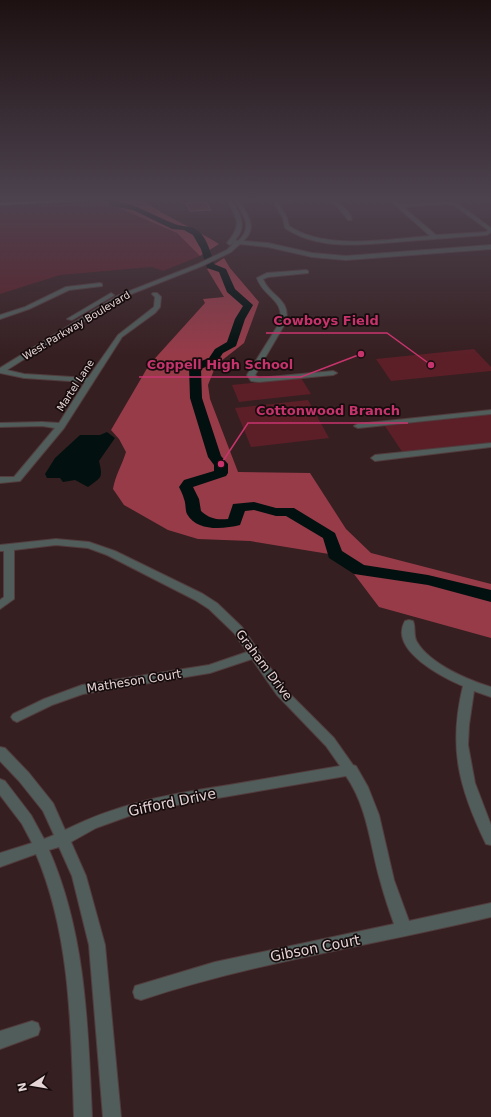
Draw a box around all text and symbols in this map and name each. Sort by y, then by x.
street label: West Parkway Boulevard [21,289,132,362]
callout: Cowboys Field [266,308,387,333]
text: Cowboys Field [273,313,379,328]
callout: Coppell High School [139,352,301,377]
street label: Martel Lane [55,357,96,413]
text: Coppell High School [147,357,293,372]
callout: Cottonwood Branch [248,398,408,423]
text: Cottonwood Branch [256,403,400,418]
street label: Graham Drive [233,627,295,703]
street label: Matheson Court [86,667,182,695]
street label: Gifford Drive [127,785,217,819]
street label: Gibson Court [269,931,362,965]
north arrow [12,1065,52,1105]
text: N [15,1081,30,1093]

